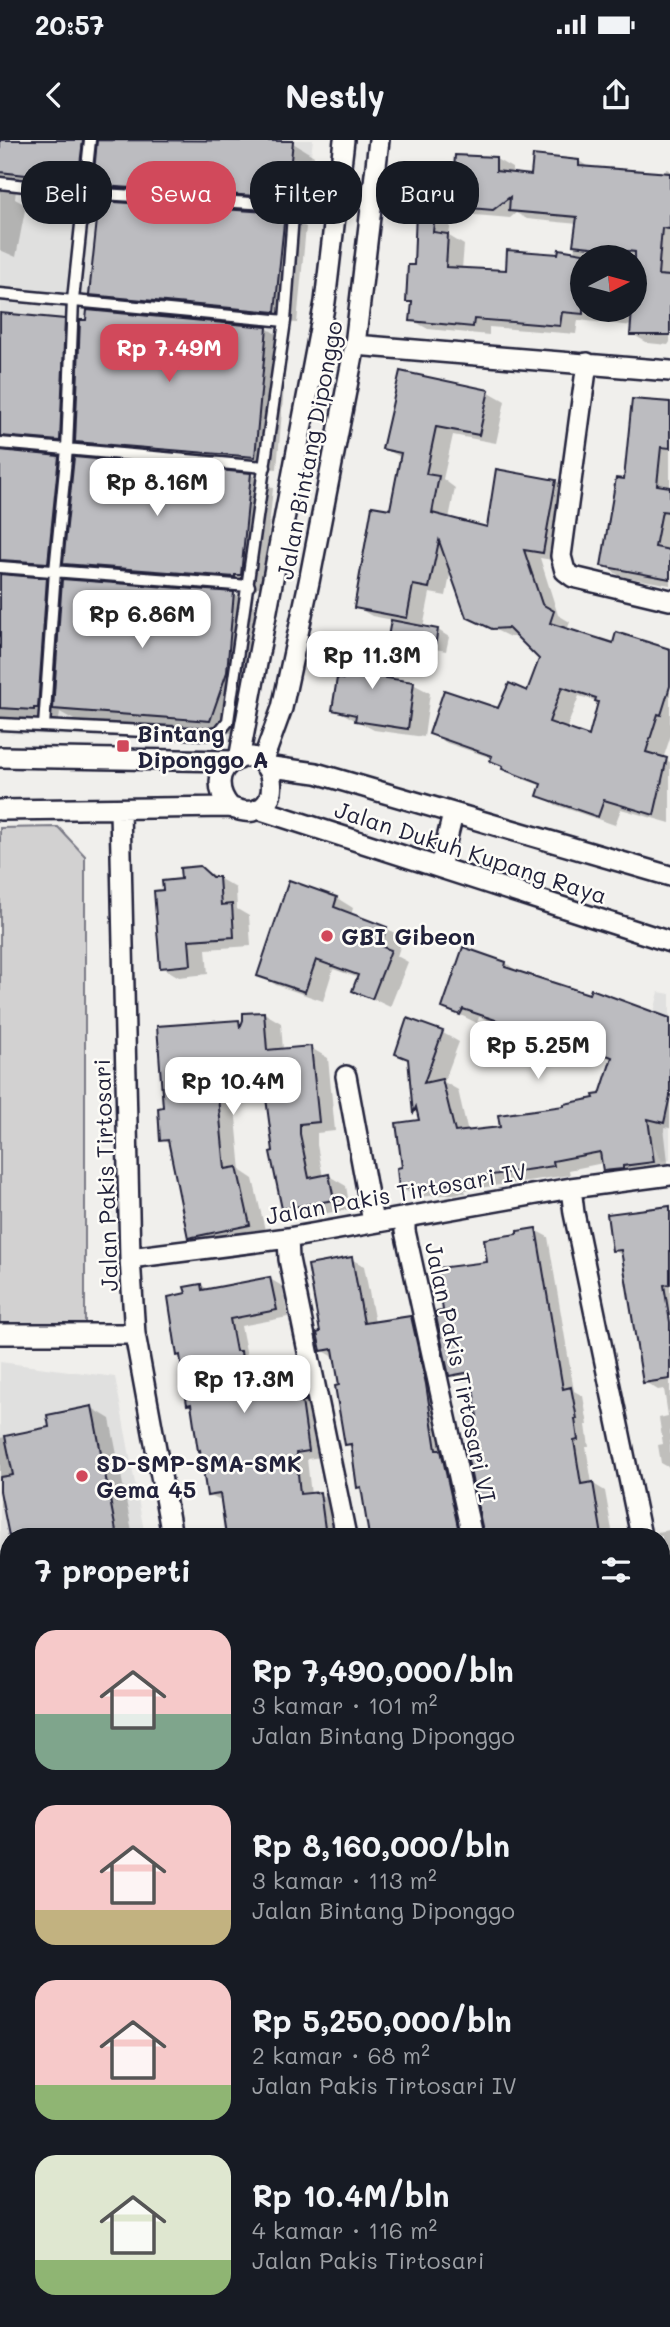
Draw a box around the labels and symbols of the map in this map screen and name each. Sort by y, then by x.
north arrow [570,245,648,322]
street label: Jalan Bintang Diponggo [269,318,349,582]
pin: Rp 7.49M [97,324,241,384]
pin: Rp 8.16M [85,458,229,518]
pin: Rp 6.86M [70,590,214,650]
pin: Rp 11.3M [300,631,444,691]
place label: Bintang Diponggo A [137,718,269,774]
marker: Bintang Diponggo A [115,738,131,754]
street label: Jalan Dukuh Kupang Raya [331,794,611,910]
place label: GBI Gibeon [341,921,475,951]
marker: GBI Gibeon [319,928,335,944]
pin: Rp 5.25M [466,1021,610,1081]
street label: Jalan Pakis Tirtosari [86,1058,124,1292]
pin: Rp 10.4M [161,1058,305,1117]
street label: Jalan Pakis Tirtosari IV [263,1155,529,1231]
street label: Jalan Pakis Tirtosari VI [419,1239,503,1505]
pin: Rp 17.3M [172,1356,316,1415]
place label: SD-SMP-SMA-SMK Gema 45 [96,1448,302,1504]
marker: SD-SMP-SMA-SMK Gema 45 [74,1468,90,1484]

